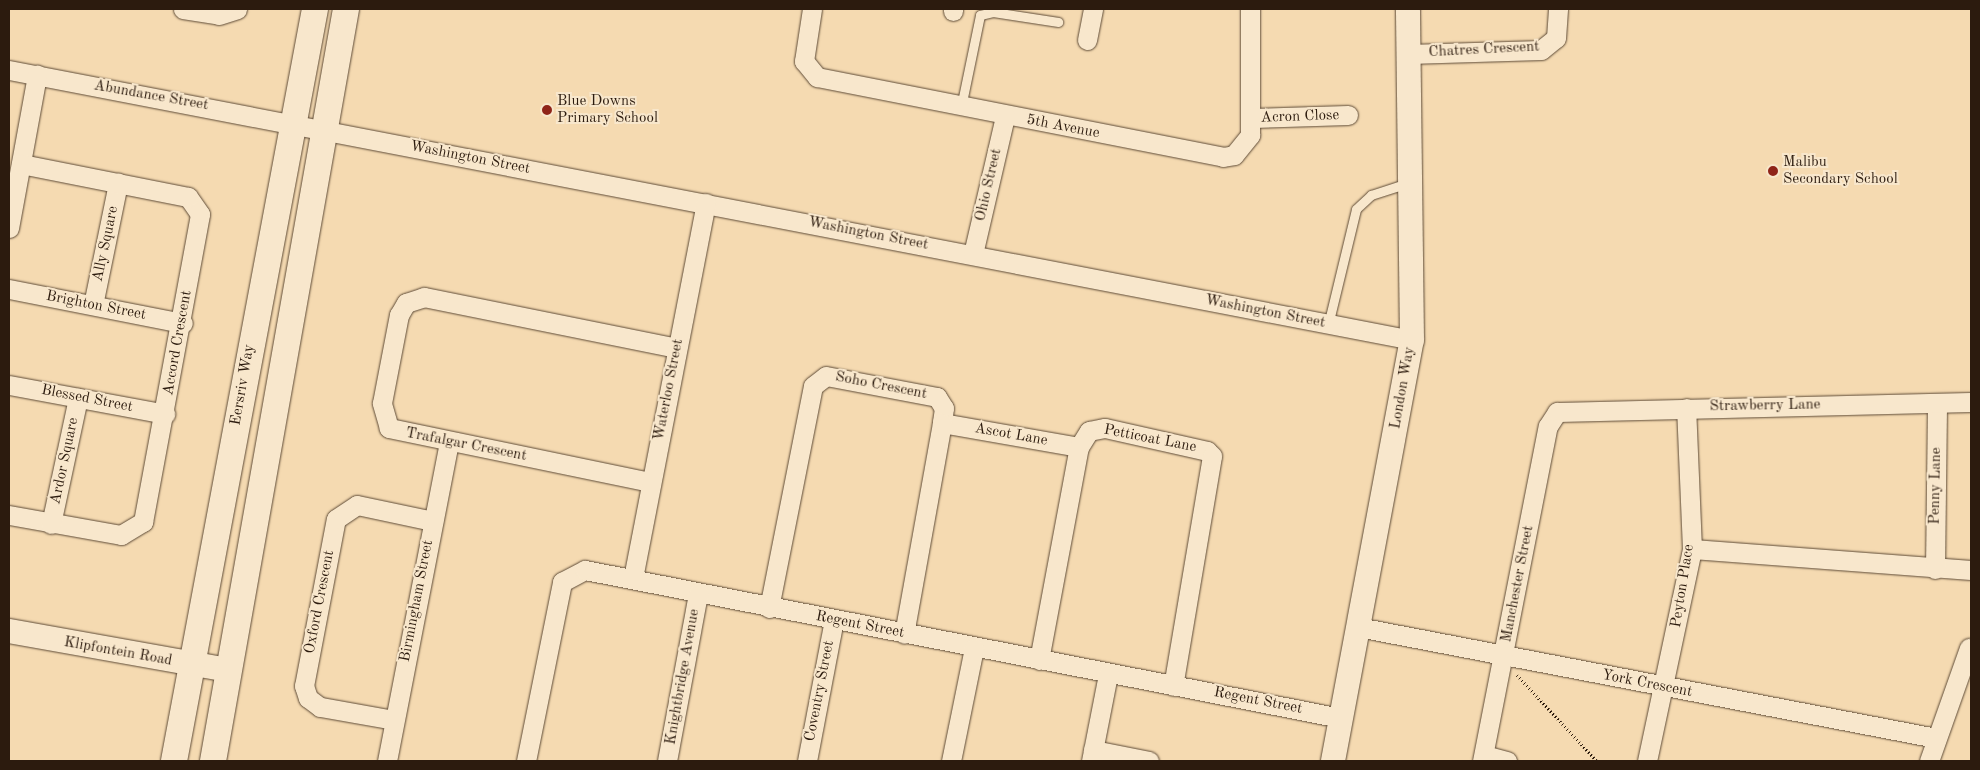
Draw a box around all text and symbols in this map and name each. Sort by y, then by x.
street label: Chatres Crescent [1428,38,1540,62]
street label: Abundance Street [92,77,210,115]
place label: Blue Downs Primary School [557,92,658,127]
marker: Blue Downs Primary School [541,104,553,116]
street label: Acron Close [1260,107,1340,127]
street label: 5th Avenue [1025,111,1101,143]
street label: Washington Street [408,138,532,178]
street label: Ohio Street [972,147,1006,223]
place label: Malibu Secondary School [1783,153,1898,188]
marker: Malibu Secondary School [1767,165,1779,177]
street label: Ally Square [89,204,123,284]
street label: Washington Street [806,214,930,254]
street label: Brighton Street [44,287,148,325]
street label: Accord Crescent [160,289,196,397]
street label: Washington Street [1203,292,1327,332]
street label: Waterloo Street [650,338,688,442]
street label: Eersriv Way [227,343,259,427]
street label: London Way [1387,346,1419,430]
street label: Soho Crescent [834,368,928,404]
street label: Blessed Street [40,381,134,417]
street label: Strawberry Lane [1709,396,1821,416]
street label: Ardor Square [47,416,83,506]
street label: Ascot Lane [973,420,1049,450]
street label: Petticoat Lane [1102,421,1198,457]
street label: Trafalgar Crescent [404,424,528,466]
street label: Penny Lane [1926,447,1946,525]
street label: Manchester Street [1498,524,1538,644]
street label: Birmingham Street [396,538,438,664]
street label: Peyton Place [1668,543,1698,629]
street label: Oxford Crescent [301,549,339,655]
street label: Knightbridge Avenue [662,608,704,746]
street label: Regent Street [814,608,906,642]
street label: Klipfontein Road [62,634,174,670]
street label: Coventry Street [801,639,839,743]
street label: York Crescent [1600,666,1694,702]
street label: Regent Street [1212,684,1304,718]

